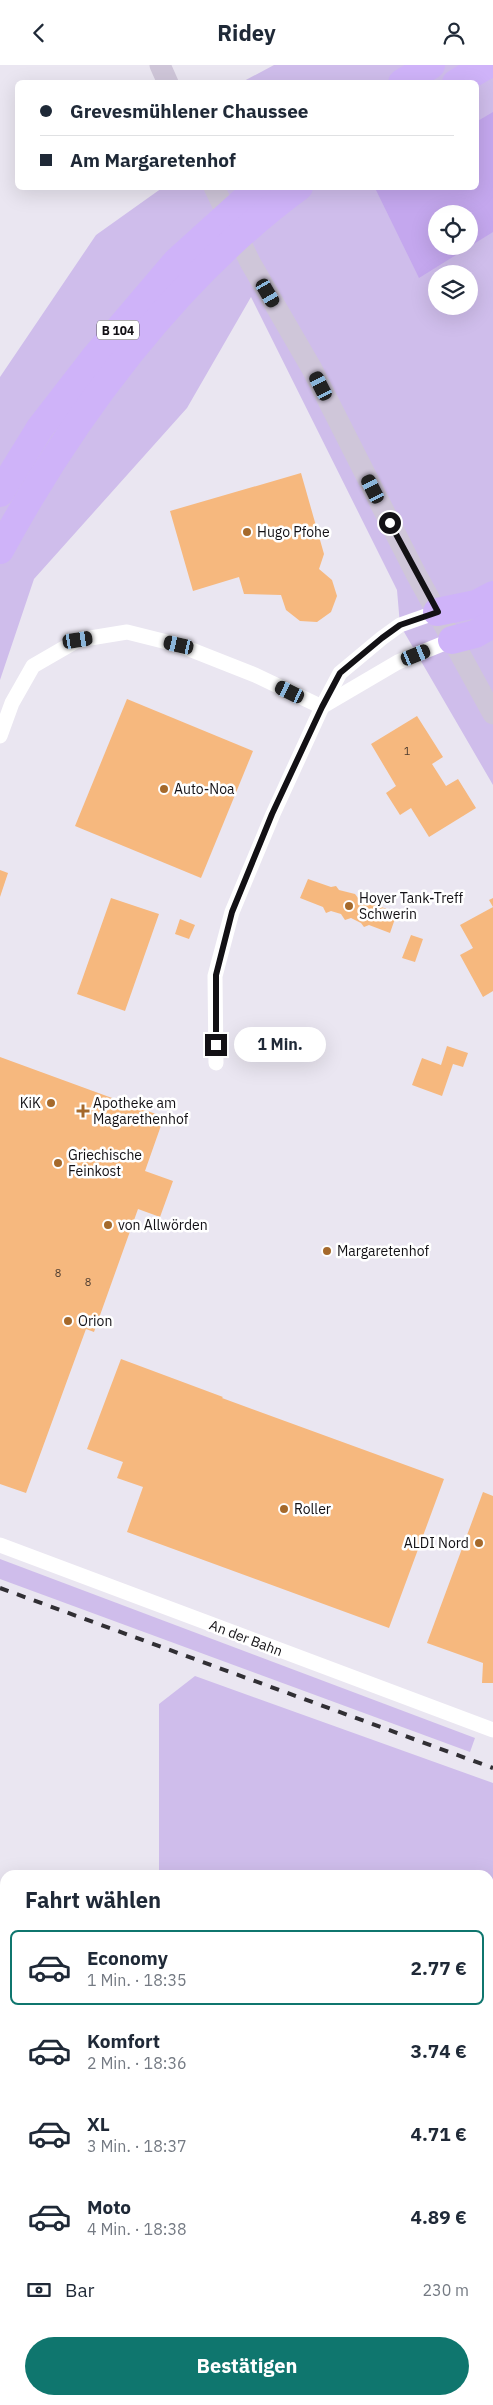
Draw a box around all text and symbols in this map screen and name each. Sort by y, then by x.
text: Ridey [217,18,276,47]
icon: back [25,19,53,47]
icon: person [440,19,468,47]
text: Grevesmühlener Chaussee [70,99,309,123]
text: Am Margaretenhof [70,148,236,172]
map controls [428,205,478,315]
button: locate [428,205,478,255]
button: layers [428,265,478,315]
car [254,276,281,310]
road number: B 104 [97,321,139,339]
car [307,369,334,403]
car [359,472,386,506]
route start [379,512,401,534]
place label: Hugo Pfohe [257,523,330,541]
marker: Hugo Pfohe [241,526,253,538]
car [62,630,93,650]
car [162,634,195,656]
car [399,642,432,668]
car [273,679,306,705]
house number: 1 [404,744,411,758]
place label: Auto-Noa [174,780,235,798]
marker: Auto-Noa [158,783,170,795]
place label: Hoyer Tank-Treff Schwerin [359,889,463,923]
marker: Hoyer Tank-Treff Schwerin [343,900,355,912]
callout: 1 Min. [234,1027,326,1063]
route end [205,1034,227,1056]
text: 1 Min. [257,1034,303,1054]
place label: KiK [20,1094,41,1112]
place label: Apotheke am Magarethenhof [93,1094,189,1128]
marker: KiK [45,1097,57,1109]
marker: Apotheke am Magarethenhof [77,1105,89,1117]
place label: Griechische Feinkost [68,1146,142,1180]
marker: Griechische Feinkost [52,1157,64,1169]
place label: von Allwörden [118,1216,208,1234]
marker: von Allwörden [102,1219,114,1231]
place label: Margaretenhof [337,1242,429,1260]
marker: Margaretenhof [321,1245,333,1257]
house number: 8 [55,1266,61,1280]
house number: 8 [85,1275,91,1289]
place label: Orion [78,1312,112,1330]
marker: Orion [62,1315,74,1327]
place label: Roller [294,1500,331,1518]
marker: Roller [278,1503,290,1515]
place label: ALDI Nord [404,1534,469,1552]
marker: ALDI Nord [473,1537,485,1549]
street label: An der Bahn [207,1616,285,1660]
text: Fahrt wählen [25,1885,161,1914]
icon: car [27,1945,72,1990]
text: Economy [87,1946,168,1970]
text: 2.77 € [411,1956,467,1980]
text: 1 Min. · 18:35 [87,1970,187,1990]
icon: car [27,2028,72,2073]
text: Komfort [87,2029,160,2053]
text: 3.74 € [411,2039,467,2063]
text: 2 Min. · 18:36 [87,2053,187,2073]
icon: car [27,2111,72,2156]
text: XL [87,2112,110,2136]
text: 4.71 € [411,2122,467,2146]
text: 3 Min. · 18:37 [87,2136,187,2156]
icon: car [27,2194,72,2239]
text: Moto [87,2195,131,2219]
text: 4.89 € [411,2205,467,2229]
text: 4 Min. · 18:38 [87,2219,187,2239]
icon: cash [25,2276,53,2304]
text: Bar [65,2278,95,2302]
text: 230 m [422,2280,469,2300]
button: Bestätigen [25,2337,469,2395]

